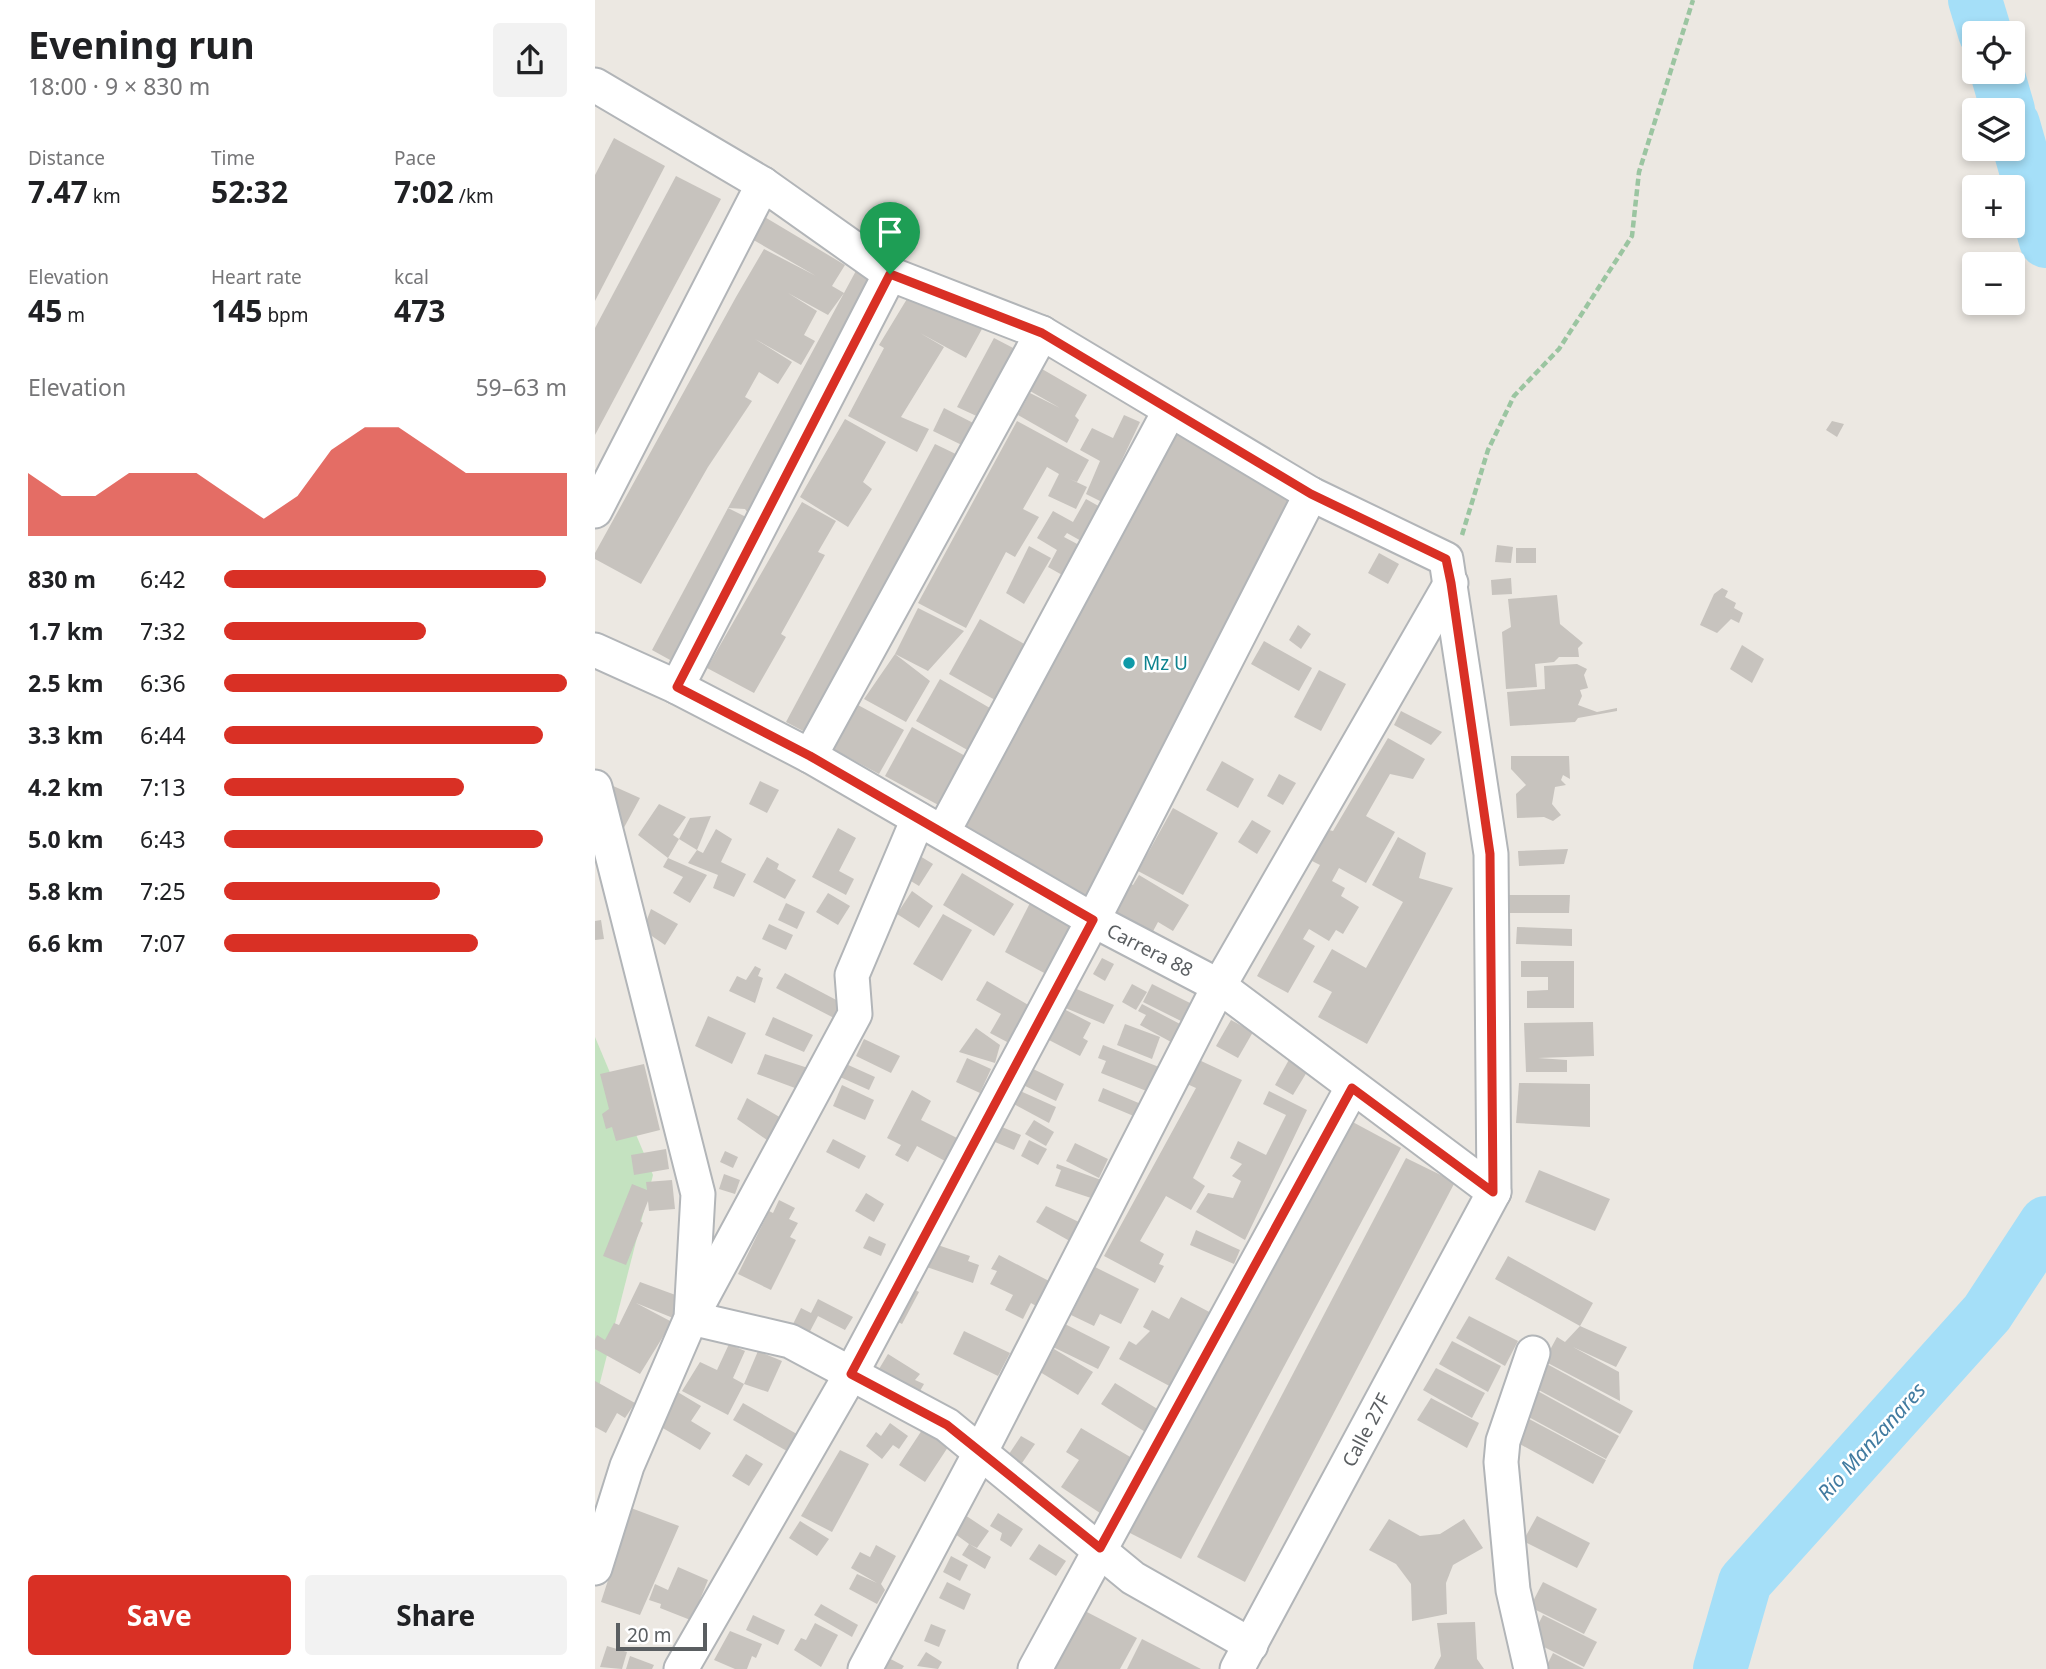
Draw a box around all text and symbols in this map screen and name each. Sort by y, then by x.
text: Evening run [28,18,255,70]
map controls [1962,21,2025,315]
button: locate [1962,21,2025,84]
button: share [493,23,567,97]
text: 18:00 · 9 × 830 m [28,70,210,102]
button: layers [1962,98,2025,161]
text: Distance [28,145,105,171]
text: Time [211,145,255,171]
text: Pace [394,145,436,171]
text: 7.47 [28,171,88,212]
text: 52:32 [211,171,288,212]
text: 7:02 [394,171,454,212]
button: + [1962,175,2025,238]
text: km [88,183,121,209]
text: /km [454,183,494,209]
pin [860,202,920,274]
icon: arrive [871,213,909,251]
button: − [1962,252,2025,315]
text: Elevation [28,264,109,290]
text: Heart rate [211,264,302,290]
text: kcal [394,264,429,290]
text: 45 [28,290,62,331]
text: 145 [211,290,262,331]
text: 473 [394,290,445,331]
text: m [62,302,85,328]
text: bpm [262,302,309,328]
text: Elevation [28,371,126,403]
text: 59–63 m [475,371,567,403]
text: 830 m [28,563,96,595]
text: 6:42 [140,563,186,595]
text: 1.7 km [28,615,103,647]
text: 7:32 [140,615,186,647]
place label: Mz U [1143,650,1188,676]
marker: Mz U [1121,655,1137,671]
text: 2.5 km [28,667,103,699]
text: 6:36 [140,667,186,699]
text: 3.3 km [28,719,103,751]
text: 6:44 [140,719,186,751]
text: 4.2 km [28,771,103,803]
text: 7:13 [140,771,186,803]
text: 5.0 km [28,823,103,855]
text: 6:43 [140,823,186,855]
text: 5.8 km [28,875,103,907]
text: 7:25 [140,875,186,907]
street label: Carrera 88 [1102,917,1198,983]
text: 6.6 km [28,927,103,959]
text: 7:07 [140,927,186,959]
water label: Río Manzanares [1811,1376,1931,1506]
street label: Calle 27F [1336,1389,1396,1471]
button: Save [28,1575,291,1655]
button: Share [305,1575,567,1655]
scale bar [616,1620,707,1652]
text: 20 m [627,1622,671,1648]

